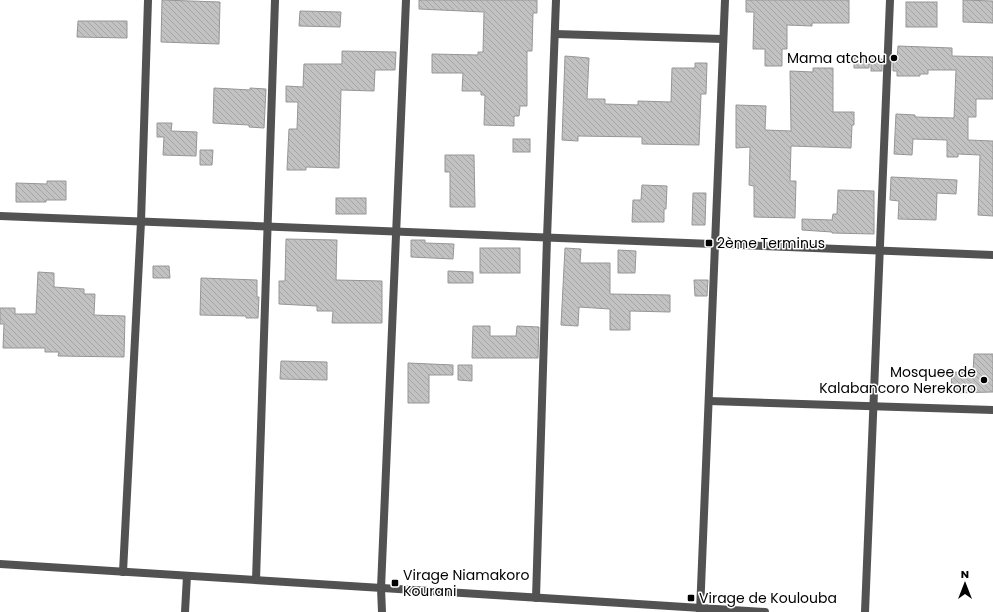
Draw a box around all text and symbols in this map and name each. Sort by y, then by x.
place label: Mama atchou [787,48,886,68]
marker: Mama atchou [889,53,899,63]
place label: 2ème Terminus [717,233,825,253]
marker: 2ème Terminus [704,238,714,248]
place label: Mosquee de Kalabancoro Nerekoro [819,362,976,398]
marker: Mosquee de Kalabancoro Nerekoro [979,375,989,385]
north arrow [945,564,985,604]
place label: Virage Niamakoro Kourani [403,565,530,601]
text: N [961,566,969,582]
marker: Virage Niamakoro Kourani [390,578,400,588]
place label: Virage de Koulouba [699,588,837,608]
marker: Virage de Koulouba [686,593,696,603]

